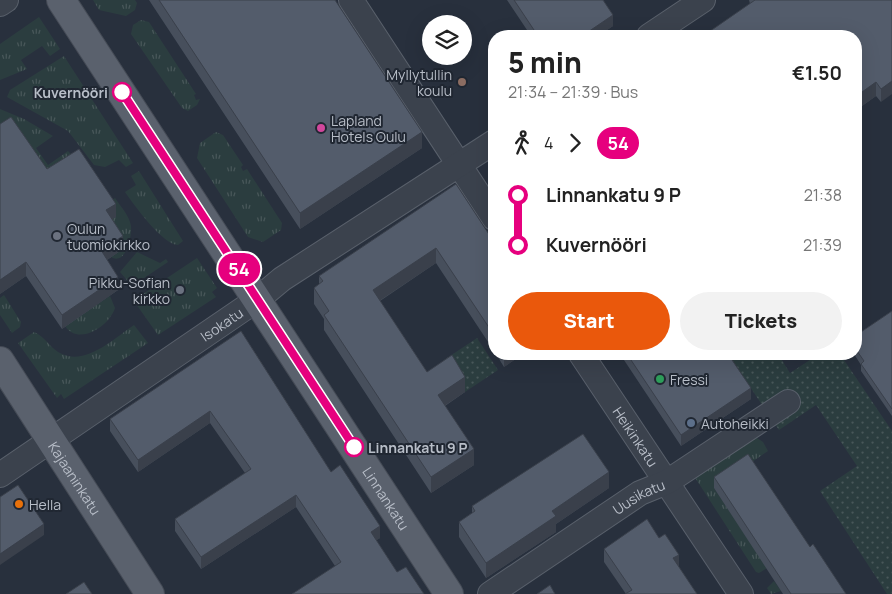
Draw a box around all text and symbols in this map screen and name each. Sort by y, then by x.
map controls [422,15,472,65]
button: layers [422,15,472,65]
text: 5 min [508,43,582,81]
text: €1.50 [792,60,842,86]
place label: Myllytullin koulu [386,65,452,100]
marker: Myllytullin koulu [456,76,468,88]
text: 21:34 – 21:39 · Bus [508,81,638,103]
marker: Kuvernööri [112,82,132,102]
place label: Kuvernööri [34,83,108,102]
place label: Lapland Hotels Oulu [331,111,406,146]
marker: Lapland Hotels Oulu [315,122,327,134]
icon: walk [508,129,536,157]
icon: forward [561,129,589,157]
text: 54 [607,131,629,155]
text: 4 [544,132,553,154]
text: Linnankatu 9 P [546,182,681,208]
text: 21:38 [804,184,842,206]
place label: Oulun tuomiokirkko [67,219,150,254]
marker: Oulun tuomiokirkko [51,230,63,242]
text: Kuvernööri [546,232,647,258]
text: 21:39 [803,234,842,256]
line badge: 54 [216,253,262,285]
text: 54 [228,257,250,281]
place label: Pikku-Sofian kirkko [89,273,170,308]
marker: Pikku-Sofian kirkko [174,284,186,296]
button: Start [508,292,670,350]
button: Tickets [680,292,842,350]
street label: Isokatu [196,303,246,345]
place label: Fressi [670,370,708,389]
marker: Fressi [654,373,666,385]
street label: Heikinkatu [609,403,663,470]
place label: Autoheikki [701,414,769,433]
marker: Autoheikki [685,417,697,429]
marker: Linnankatu 9 P [344,437,364,457]
street label: Kajaaninkatu [45,438,106,518]
place label: Linnankatu 9 P [368,438,467,457]
street label: Linnankatu [359,463,414,533]
street label: Uusikatu [609,474,668,519]
place label: Hella [29,495,61,514]
marker: Hella [13,498,25,510]

